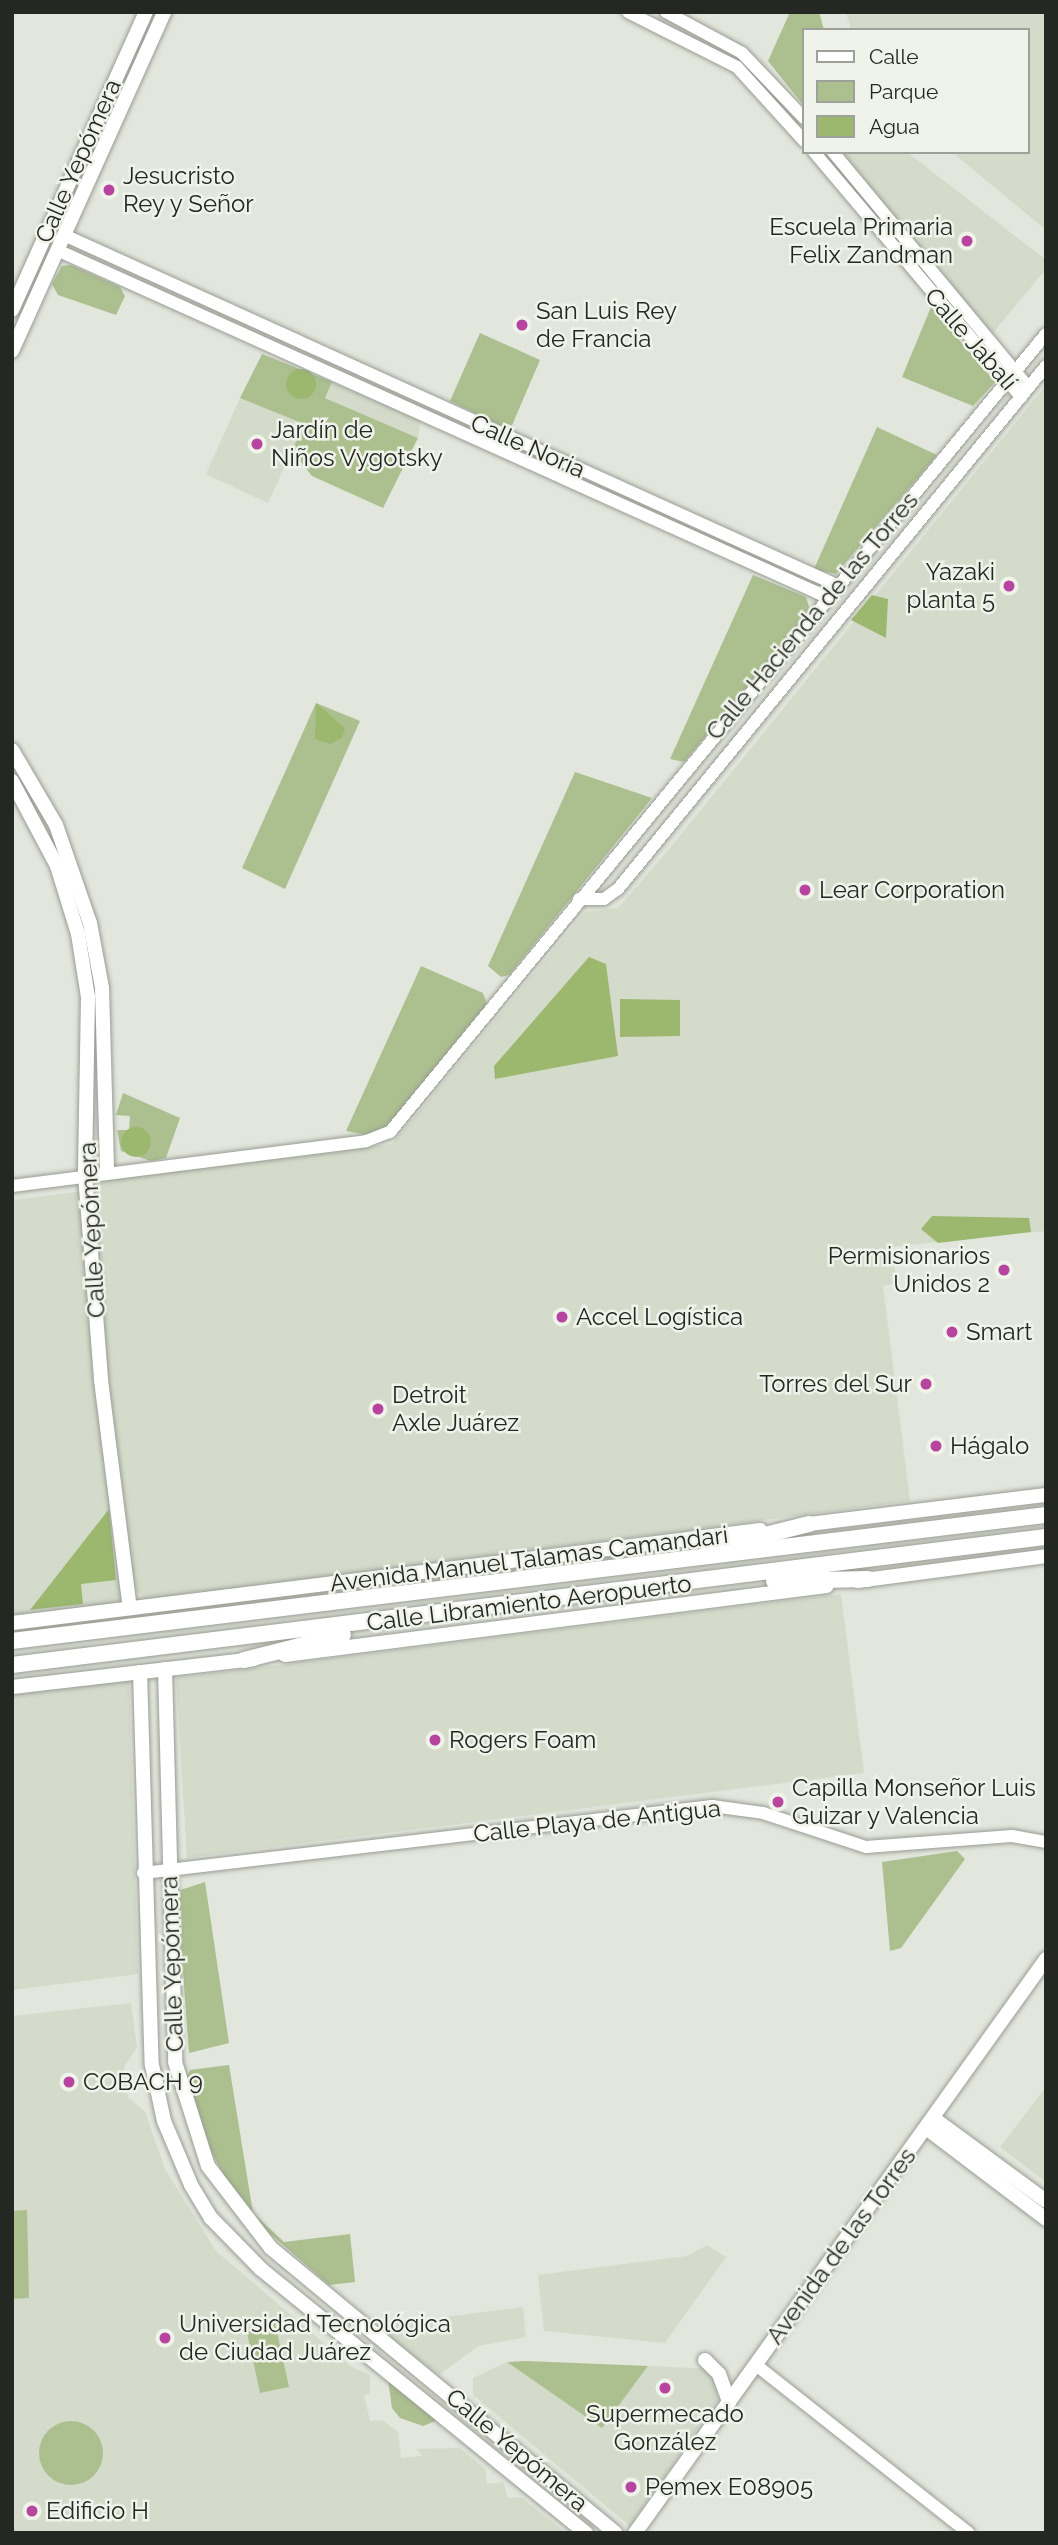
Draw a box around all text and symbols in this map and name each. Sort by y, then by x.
legend [802,28,1030,154]
text: Calle [869,44,919,69]
street label: Calle Yepómera [29,74,127,248]
text: Parque [869,79,938,104]
text: Agua [869,114,920,139]
place label: Jesucristo Rey y Señor [123,162,256,218]
marker: Jesucristo Rey y Señor [101,182,117,198]
place label: Escuela Primaria Felix Zandman [769,213,953,269]
marker: Escuela Primaria Felix Zandman [959,233,975,249]
street label: Calle Jabalí [919,282,1023,396]
place label: San Luis Rey de Francia [536,297,677,353]
marker: San Luis Rey de Francia [514,317,530,333]
street label: Calle Noria [466,408,590,484]
place label: Jardín de Niños Vygotsky [271,416,444,472]
marker: Jardín de Niños Vygotsky [249,436,265,452]
street label: Calle Hacienda de las Torres [700,486,924,746]
place label: Yazaki planta 5 [906,558,995,614]
marker: Yazaki planta 5 [1001,578,1017,594]
place label: Lear Corporation [819,876,1006,904]
marker: Lear Corporation [797,882,813,898]
street label: Calle Yepómera [73,1141,111,1319]
place label: Permisionarios Unidos 2 [828,1242,990,1298]
marker: Permisionarios Unidos 2 [996,1262,1012,1278]
place label: Accel Logística [576,1303,744,1331]
marker: Accel Logística [554,1309,570,1325]
place label: Smart [966,1318,1032,1346]
marker: Smart [944,1324,960,1340]
place label: Torres del Sur [759,1370,912,1398]
marker: Torres del Sur [918,1376,934,1392]
place label: Detroit Axle Juárez [392,1381,520,1437]
marker: Detroit Axle Juárez [370,1401,386,1417]
place label: Hágalo [950,1432,1029,1460]
marker: Hágalo [928,1438,944,1454]
street label: Avenida Manuel Talamas Camandari [328,1520,730,1598]
street label: Calle Libramiento Aeropuerto [365,1569,693,1637]
place label: Rogers Foam [449,1726,596,1754]
marker: Rogers Foam [427,1732,443,1748]
place label: Capilla Monseñor Luis Guizar y Valencia [792,1774,1036,1830]
street label: Calle Playa de Antigua [471,1794,723,1848]
marker: Capilla Monseñor Luis Guizar y Valencia [770,1794,786,1810]
street label: Calle Yepómera [155,1875,189,2053]
place label: COBACH 9 [83,2068,203,2096]
marker: COBACH 9 [61,2074,77,2090]
street label: Avenida de las Torres [760,2142,922,2350]
place label: Universidad Tecnológica de Ciudad Juárez [179,2310,452,2366]
marker: Universidad Tecnológica de Ciudad Juárez [157,2330,173,2346]
marker: Supermecado González [657,2380,673,2396]
street label: Calle Yepómera [440,2382,594,2518]
place label: Supermecado González [586,2400,744,2456]
place label: Pemex E08905 [645,2473,813,2501]
marker: Pemex E08905 [623,2479,639,2495]
place label: Edificio H [46,2497,149,2525]
marker: Edificio H [24,2503,40,2519]

